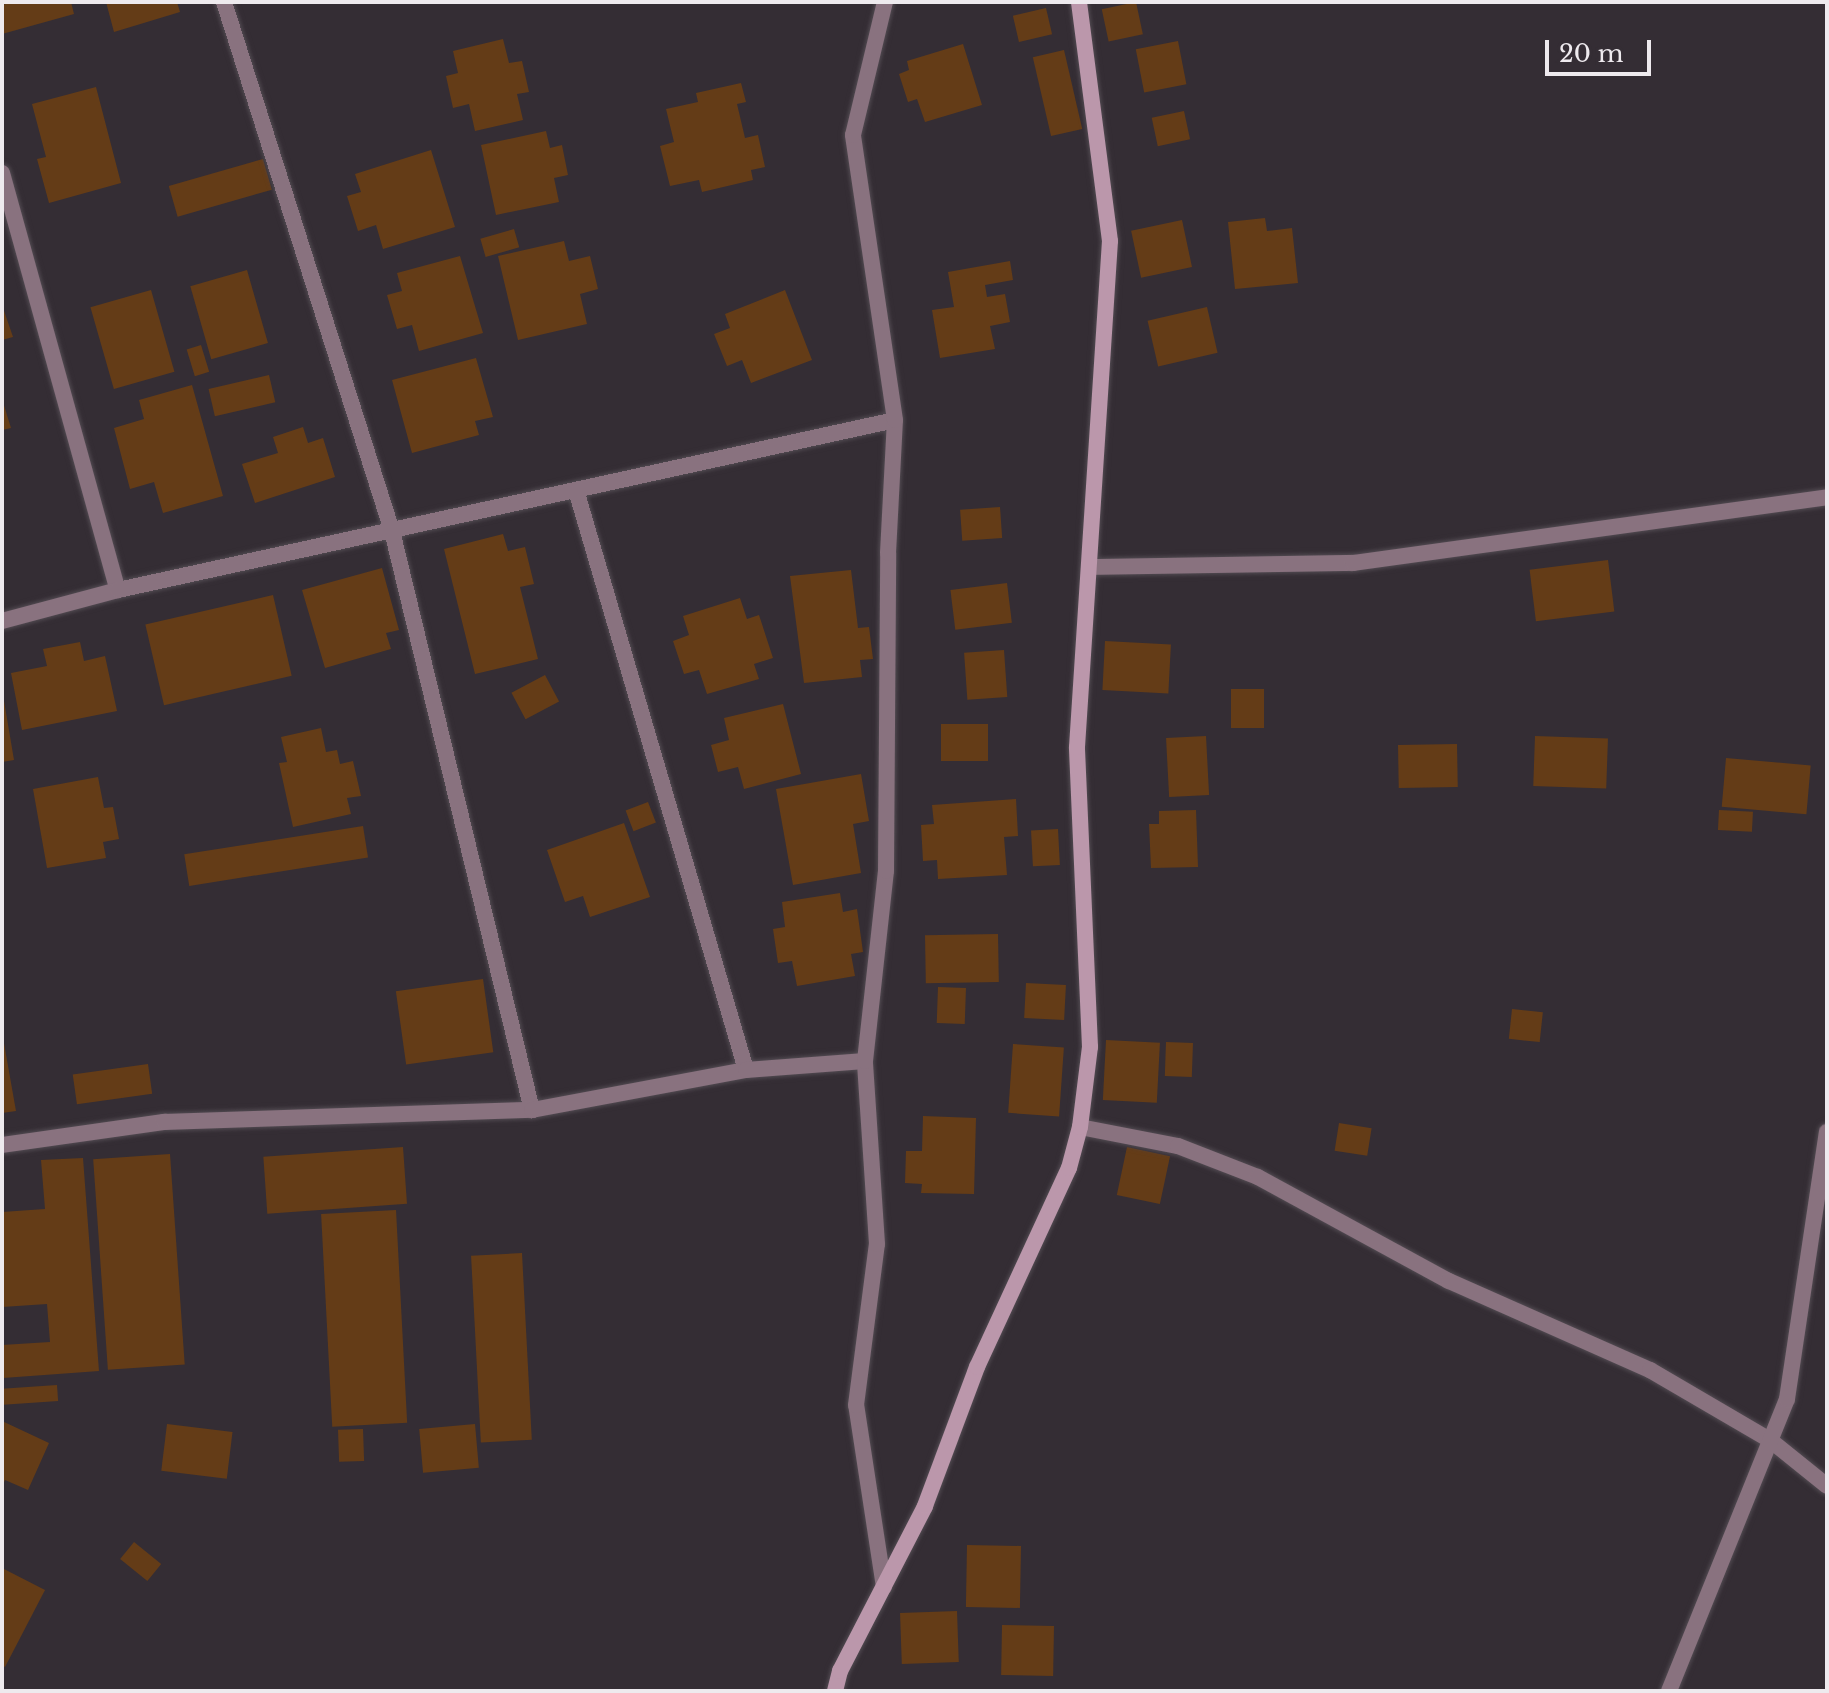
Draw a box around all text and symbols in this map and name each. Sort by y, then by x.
scale bar [1549,24,1655,74]
text: 20 m [1559,39,1624,68]

